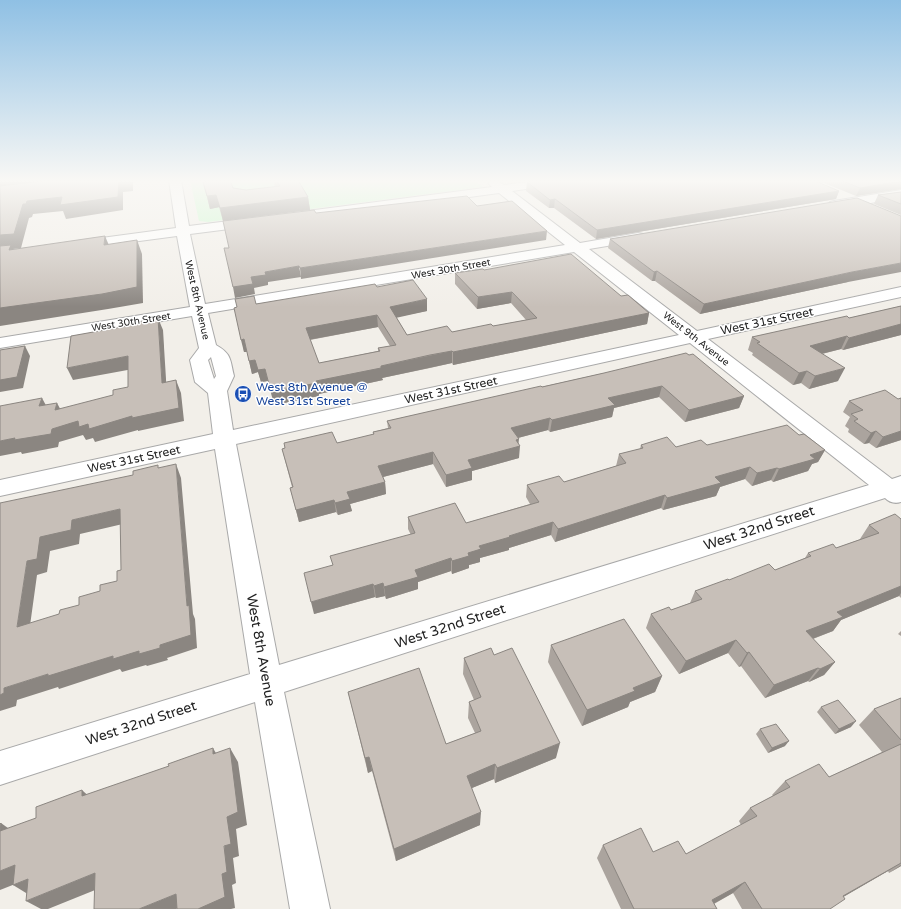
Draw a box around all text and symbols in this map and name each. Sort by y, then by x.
street label: West 30th Street [410,256,492,282]
street label: West 8th Avenue [182,259,212,341]
street label: West 31st Street [719,304,815,338]
street label: West 9th Avenue [660,309,732,369]
street label: West 30th Street [90,310,172,334]
street label: West 31st Street [403,373,499,407]
place label: West 8th Avenue @ West 31st Street [256,380,367,408]
bus stop icon: West 8th Avenue @ West 31st Street [233,384,253,404]
street label: West 31st Street [86,442,182,476]
street label: West 32nd Street [701,502,817,554]
street label: West 8th Avenue [243,593,279,707]
street label: West 32nd Street [392,600,508,652]
street label: West 32nd Street [83,697,199,749]

